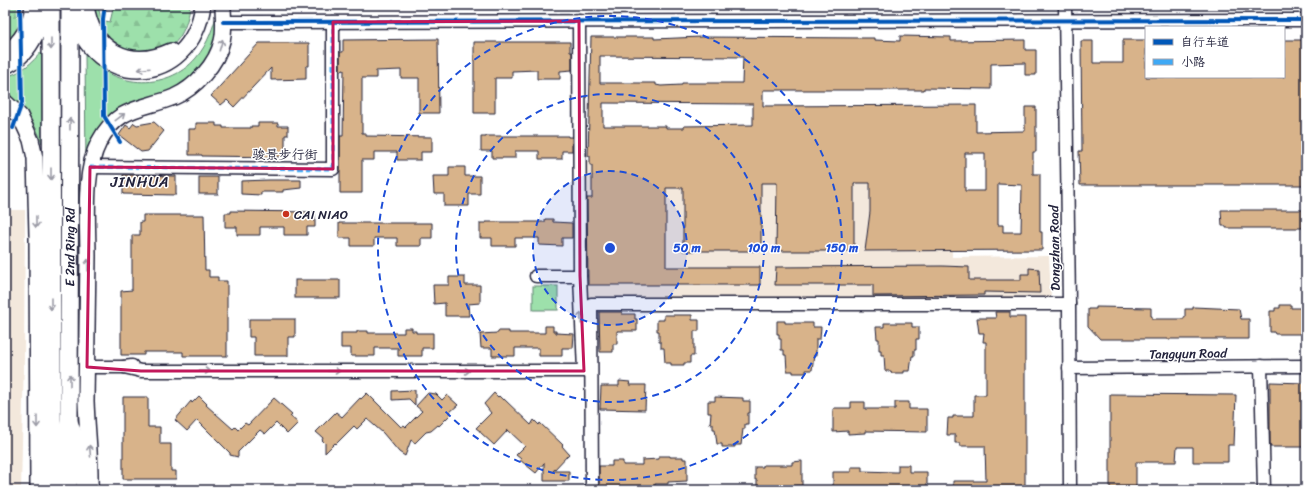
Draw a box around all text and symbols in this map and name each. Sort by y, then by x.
legend [1145,26,1285,78]
text: 自行车道 [1181,31,1229,53]
one-way arrow [47,37,55,50]
one-way arrow [218,38,225,51]
text: 小路 [1181,51,1205,73]
one-way arrow [138,65,151,73]
one-way arrow [115,113,126,121]
one-way arrow [66,118,74,131]
street label: 骏景步行街 [252,143,318,166]
one-way arrow [47,167,55,180]
district label: JINHUA [109,169,170,195]
place label: CAI NIAO [294,203,348,226]
street label: Dongzhan Road [1042,204,1067,291]
street label: E 2nd Ring Rd [58,207,82,286]
marker: CAI NIAO [281,209,291,219]
one-way arrow [32,215,40,228]
text: 50 m [673,237,701,259]
text: 100 m [748,237,781,259]
text: 150 m [826,237,859,259]
centre of rings [603,241,617,255]
one-way arrow [84,259,92,272]
one-way arrow [47,297,55,310]
one-way arrow [578,312,585,325]
street label: Tangyun Road [1149,341,1228,366]
one-way arrow [197,367,210,375]
one-way arrow [327,367,340,375]
one-way arrow [457,367,470,375]
one-way arrow [66,374,74,387]
one-way arrow [33,415,41,428]
one-way arrow [86,445,93,458]

